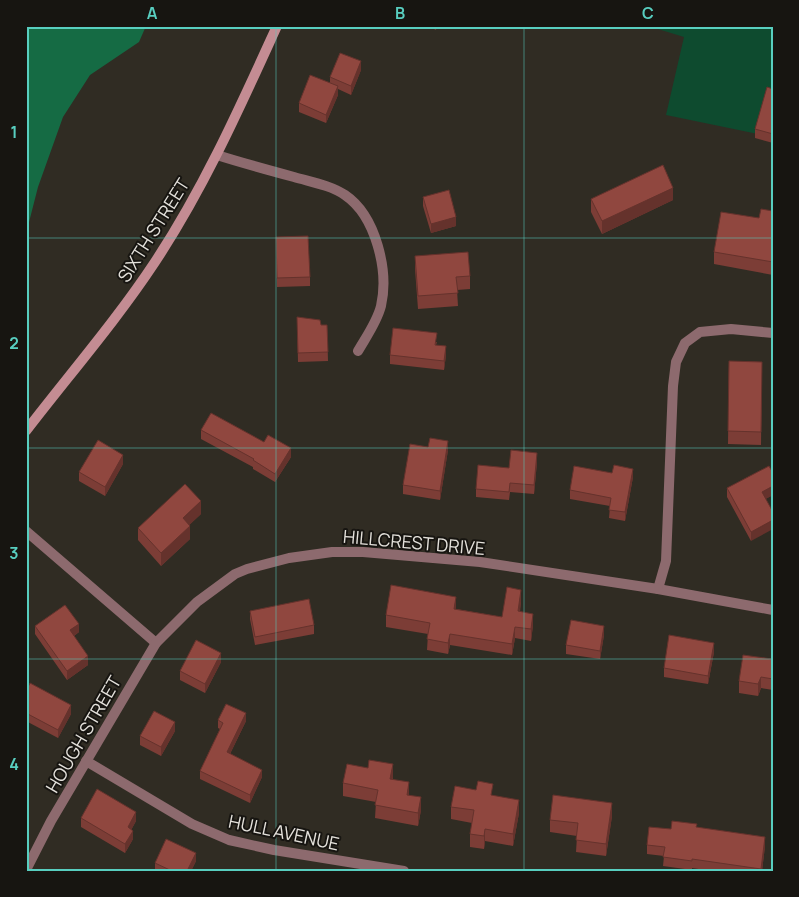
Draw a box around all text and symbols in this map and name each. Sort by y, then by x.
text: A [147,2,158,24]
text: B [395,2,405,24]
text: C [642,2,654,24]
text: 1 [10,121,18,143]
street label: SIXTH STREET [112,173,195,286]
text: 2 [9,332,19,354]
street label: HILLCREST DRIVE [342,524,486,560]
text: 3 [9,542,19,564]
street label: HOUGH STREET [40,671,126,797]
text: 4 [9,753,19,775]
street label: HULL AVENUE [226,809,342,855]

